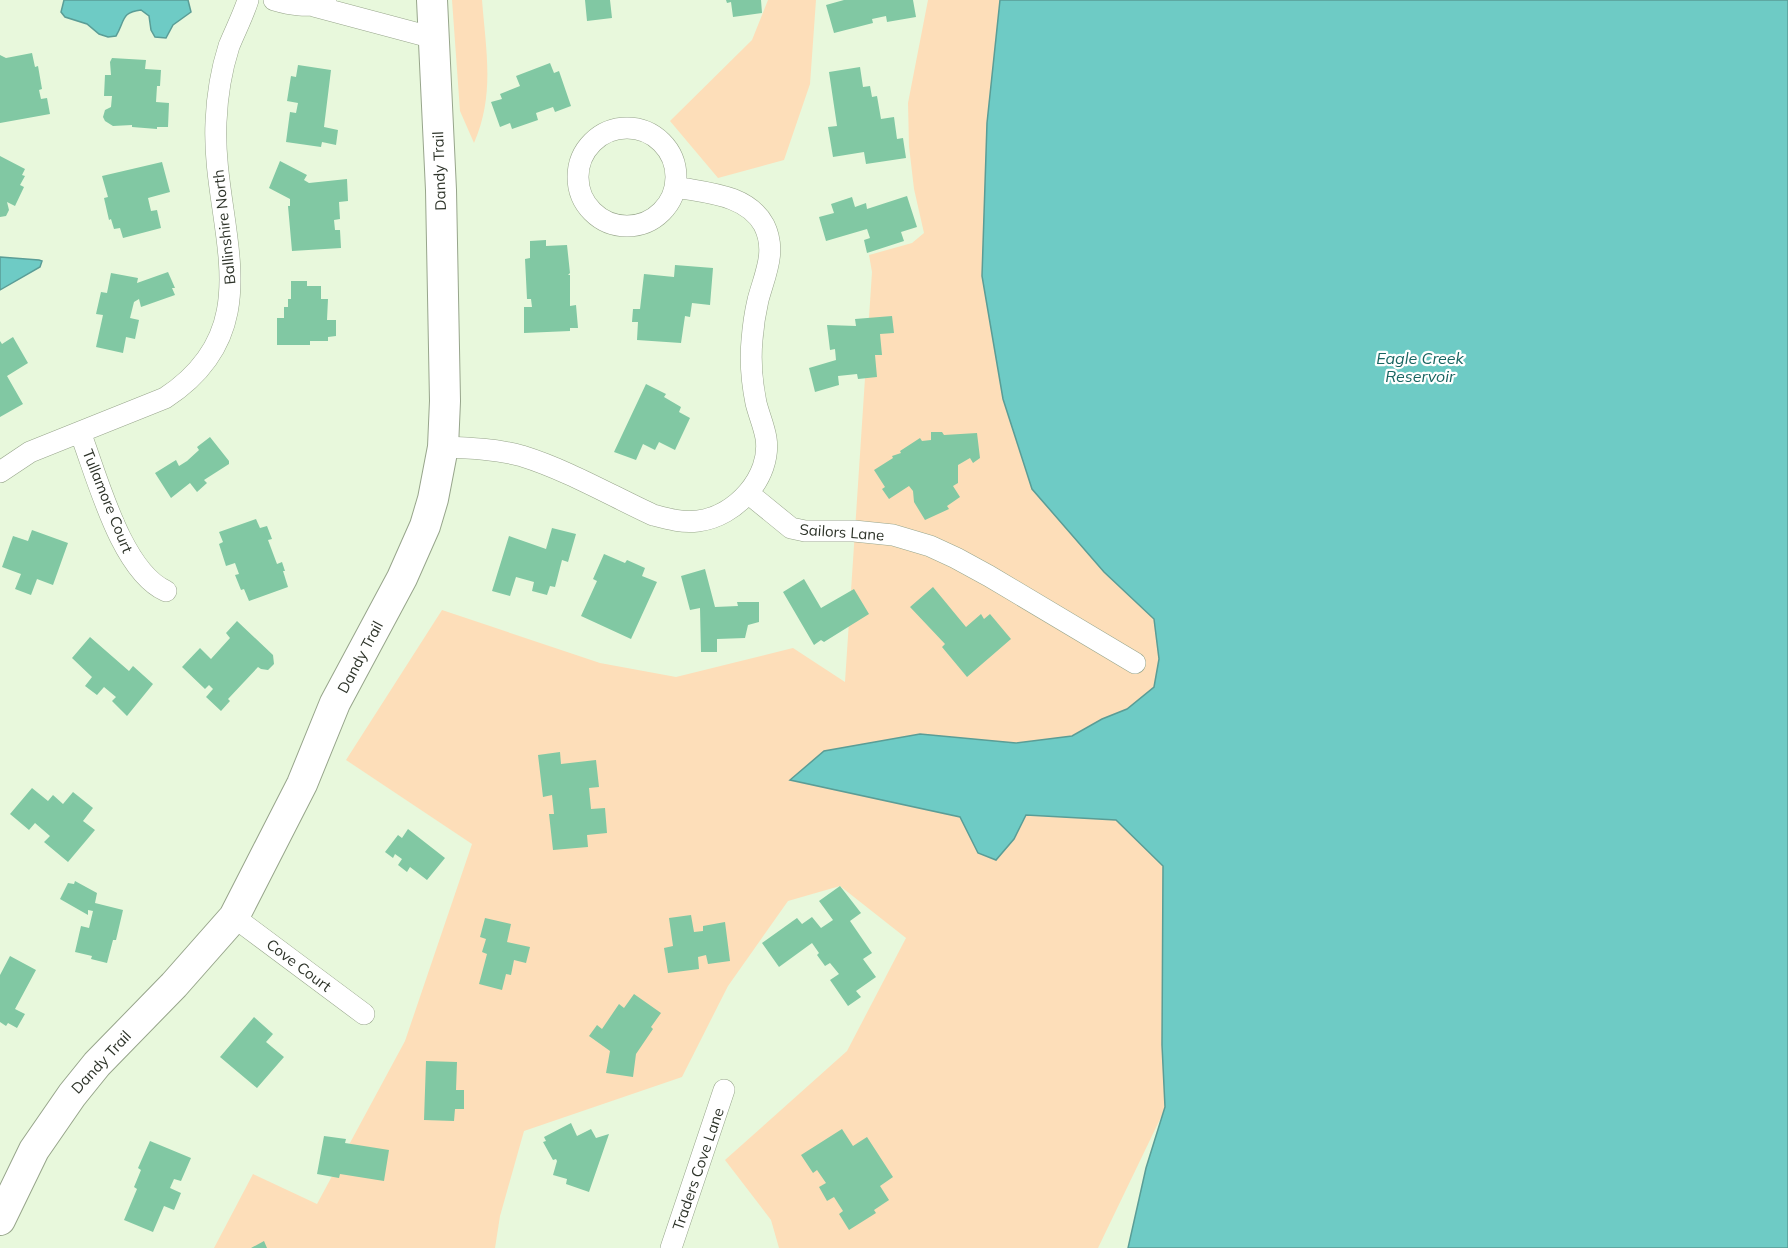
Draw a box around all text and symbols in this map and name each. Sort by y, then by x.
street label: Dandy Trail [428,131,450,211]
street label: Ballinshire North [209,169,239,285]
water label: Eagle Creek Reservoir [1376,348,1465,386]
street label: Tullamore Court [79,446,137,556]
street label: Sailors Lane [799,520,885,544]
street label: Dandy Trail [333,618,387,696]
street label: Cove Court [263,934,335,996]
street label: Dandy Trail [67,1027,135,1097]
street label: Traders Cove Lane [668,1105,728,1233]

